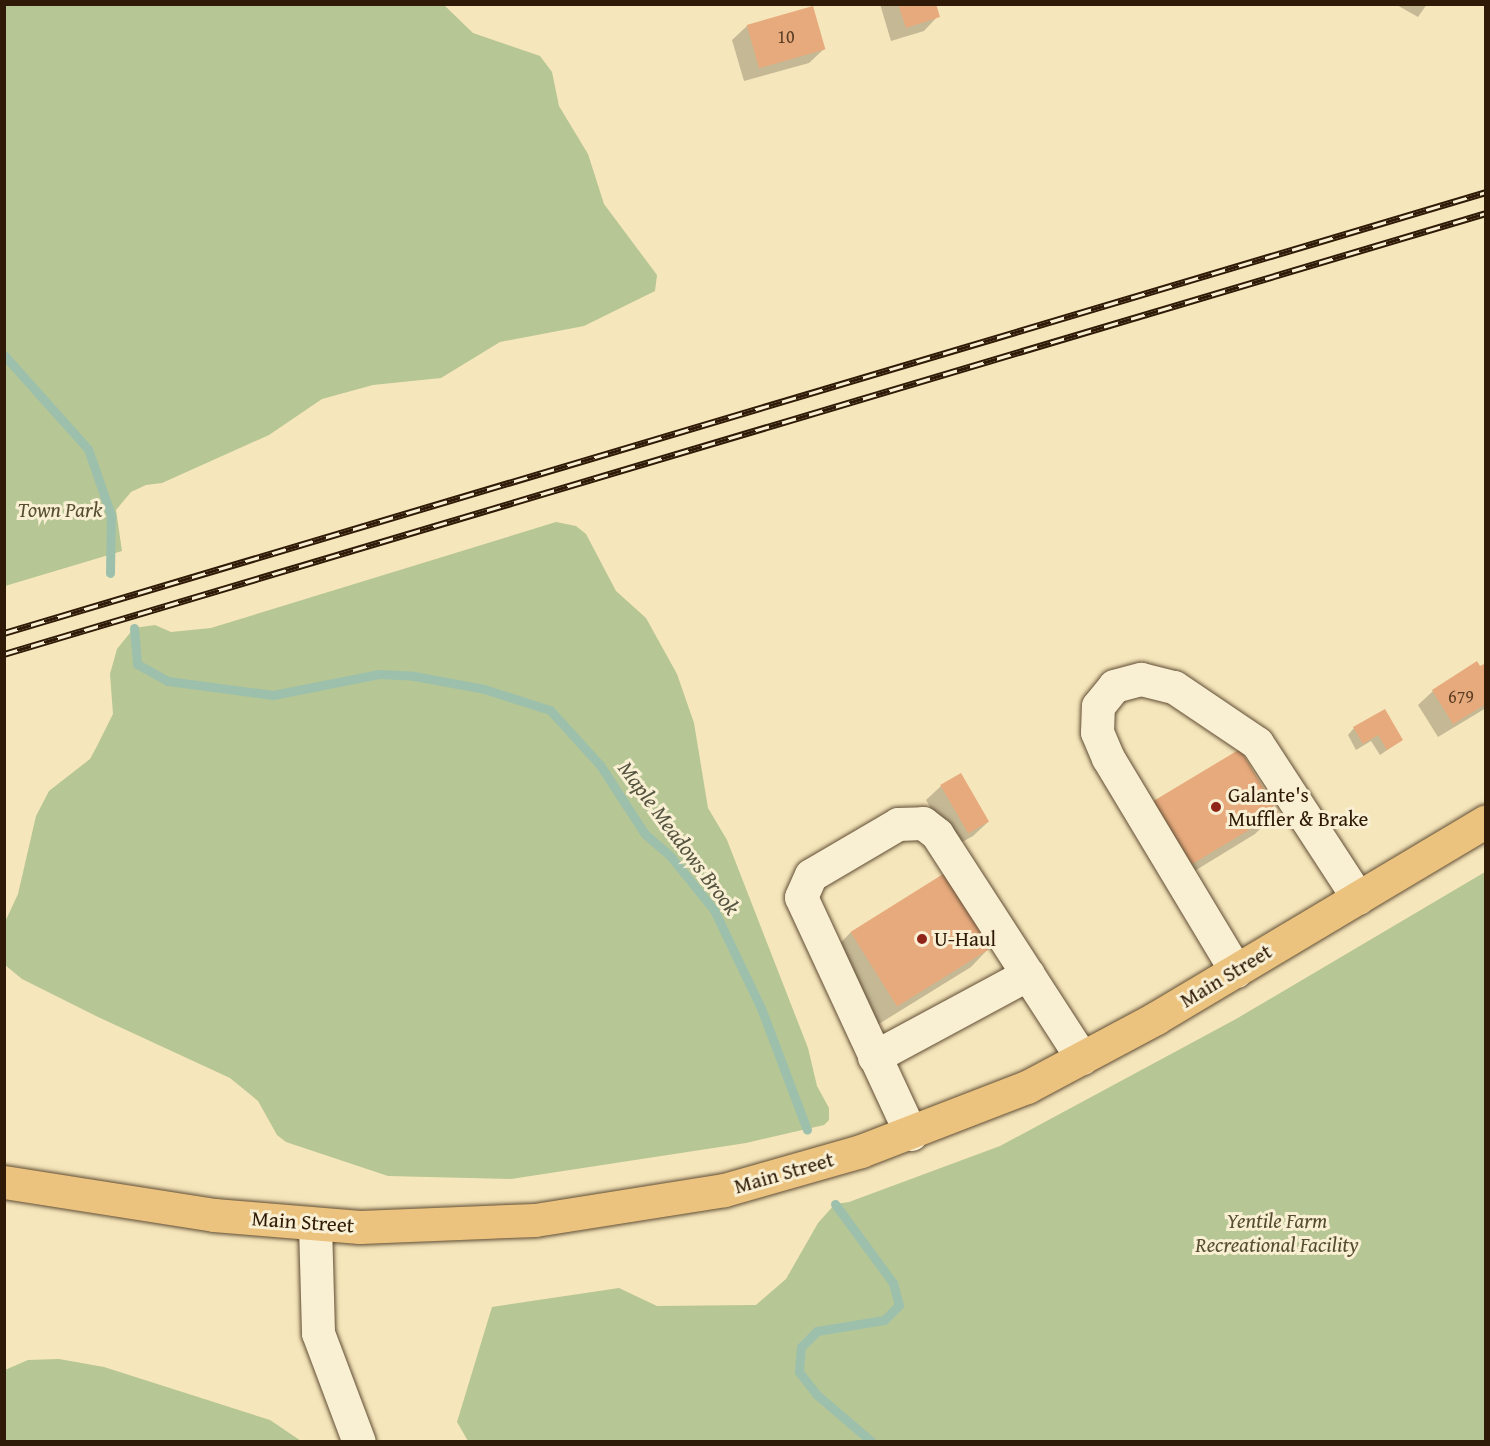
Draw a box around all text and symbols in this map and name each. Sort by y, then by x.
house number: 10 [777,26,795,48]
park label: Town Park [18,497,102,523]
house number: 679 [1448,686,1474,708]
water label: Maple Meadows Brook [613,756,745,920]
place label: Galante's Muffler & Brake [1228,782,1368,832]
marker: Galante's Muffler & Brake [1209,800,1223,814]
place label: U-Haul [934,926,996,952]
marker: U-Haul [915,932,929,946]
street label: Main Street [1176,939,1276,1013]
street label: Main Street [731,1147,837,1199]
street label: Main Street [251,1206,355,1238]
park label: Yentile Farm Recreational Facility [1195,1208,1359,1258]

